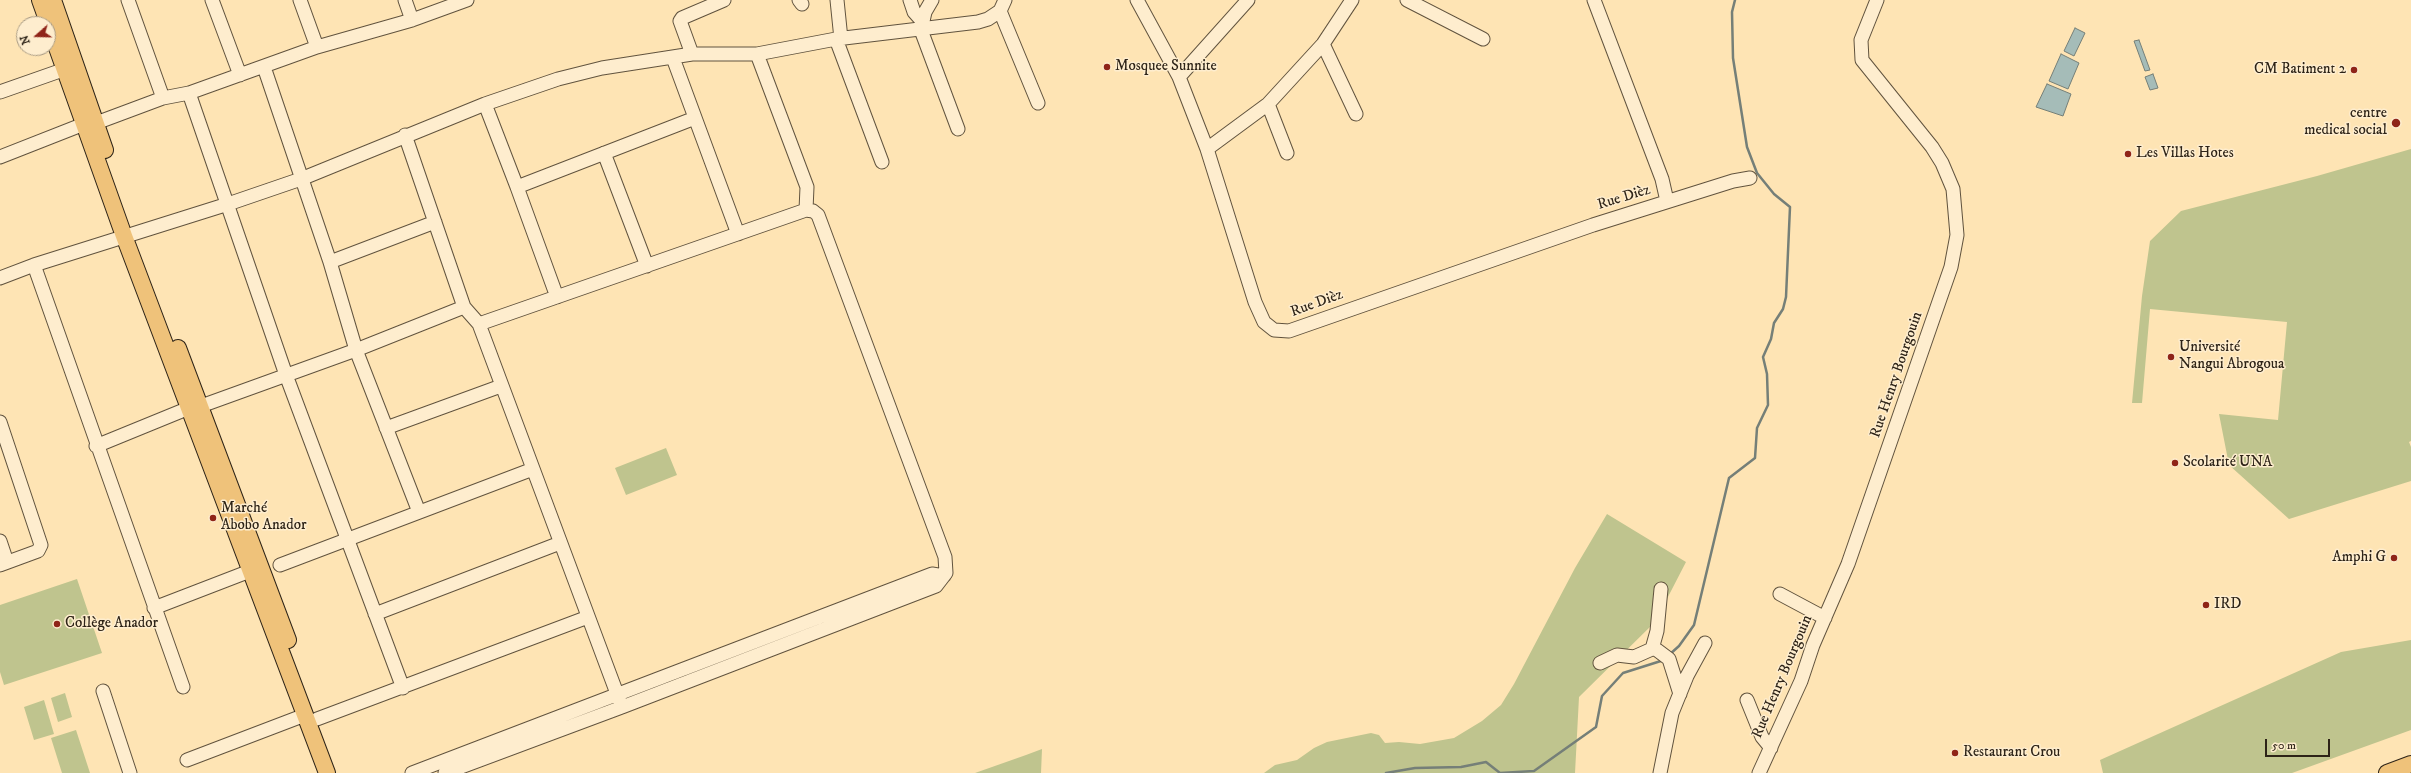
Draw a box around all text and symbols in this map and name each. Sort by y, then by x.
north arrow [16,16,56,56]
text: N [18,33,34,46]
place label: Mosquee Sunnite [1115,58,1217,76]
place label: CM Batiment 2 [2254,61,2346,79]
marker: Mosquee Sunnite [1102,62,1112,72]
marker: CM Batiment 2 [2349,65,2359,75]
place label: centre medical social [2304,105,2387,140]
marker: centre medical social [2390,117,2402,129]
place label: Les Villas Hotes [2136,145,2234,163]
marker: Les Villas Hotes [2123,149,2133,159]
street label: Rue Dièz [1595,181,1653,215]
street label: Rue Dièz [1288,286,1346,322]
street label: Rue Henry Bourgouin [1867,310,1927,440]
place label: Université Nangui Abrogoua [2179,339,2284,374]
marker: Université Nangui Abrogoua [2166,352,2176,362]
place label: Scolarité UNA [2183,454,2272,472]
marker: Scolarité UNA [2170,458,2180,468]
place label: Marché Abobo Anador [221,500,306,535]
marker: Marché Abobo Anador [208,513,218,523]
place label: Amphi G [2332,549,2386,567]
marker: Amphi G [2389,553,2399,563]
place label: IRD [2214,596,2241,614]
marker: IRD [2201,600,2211,610]
street label: Rue Henry Bourgouin [1749,613,1817,741]
place label: Collège Anador [65,615,158,633]
marker: Collège Anador [52,619,62,629]
scale bar [2267,731,2332,757]
text: 50 m [2272,738,2296,753]
place label: Restaurant Crou [1963,744,2060,762]
marker: Restaurant Crou [1950,748,1960,758]

